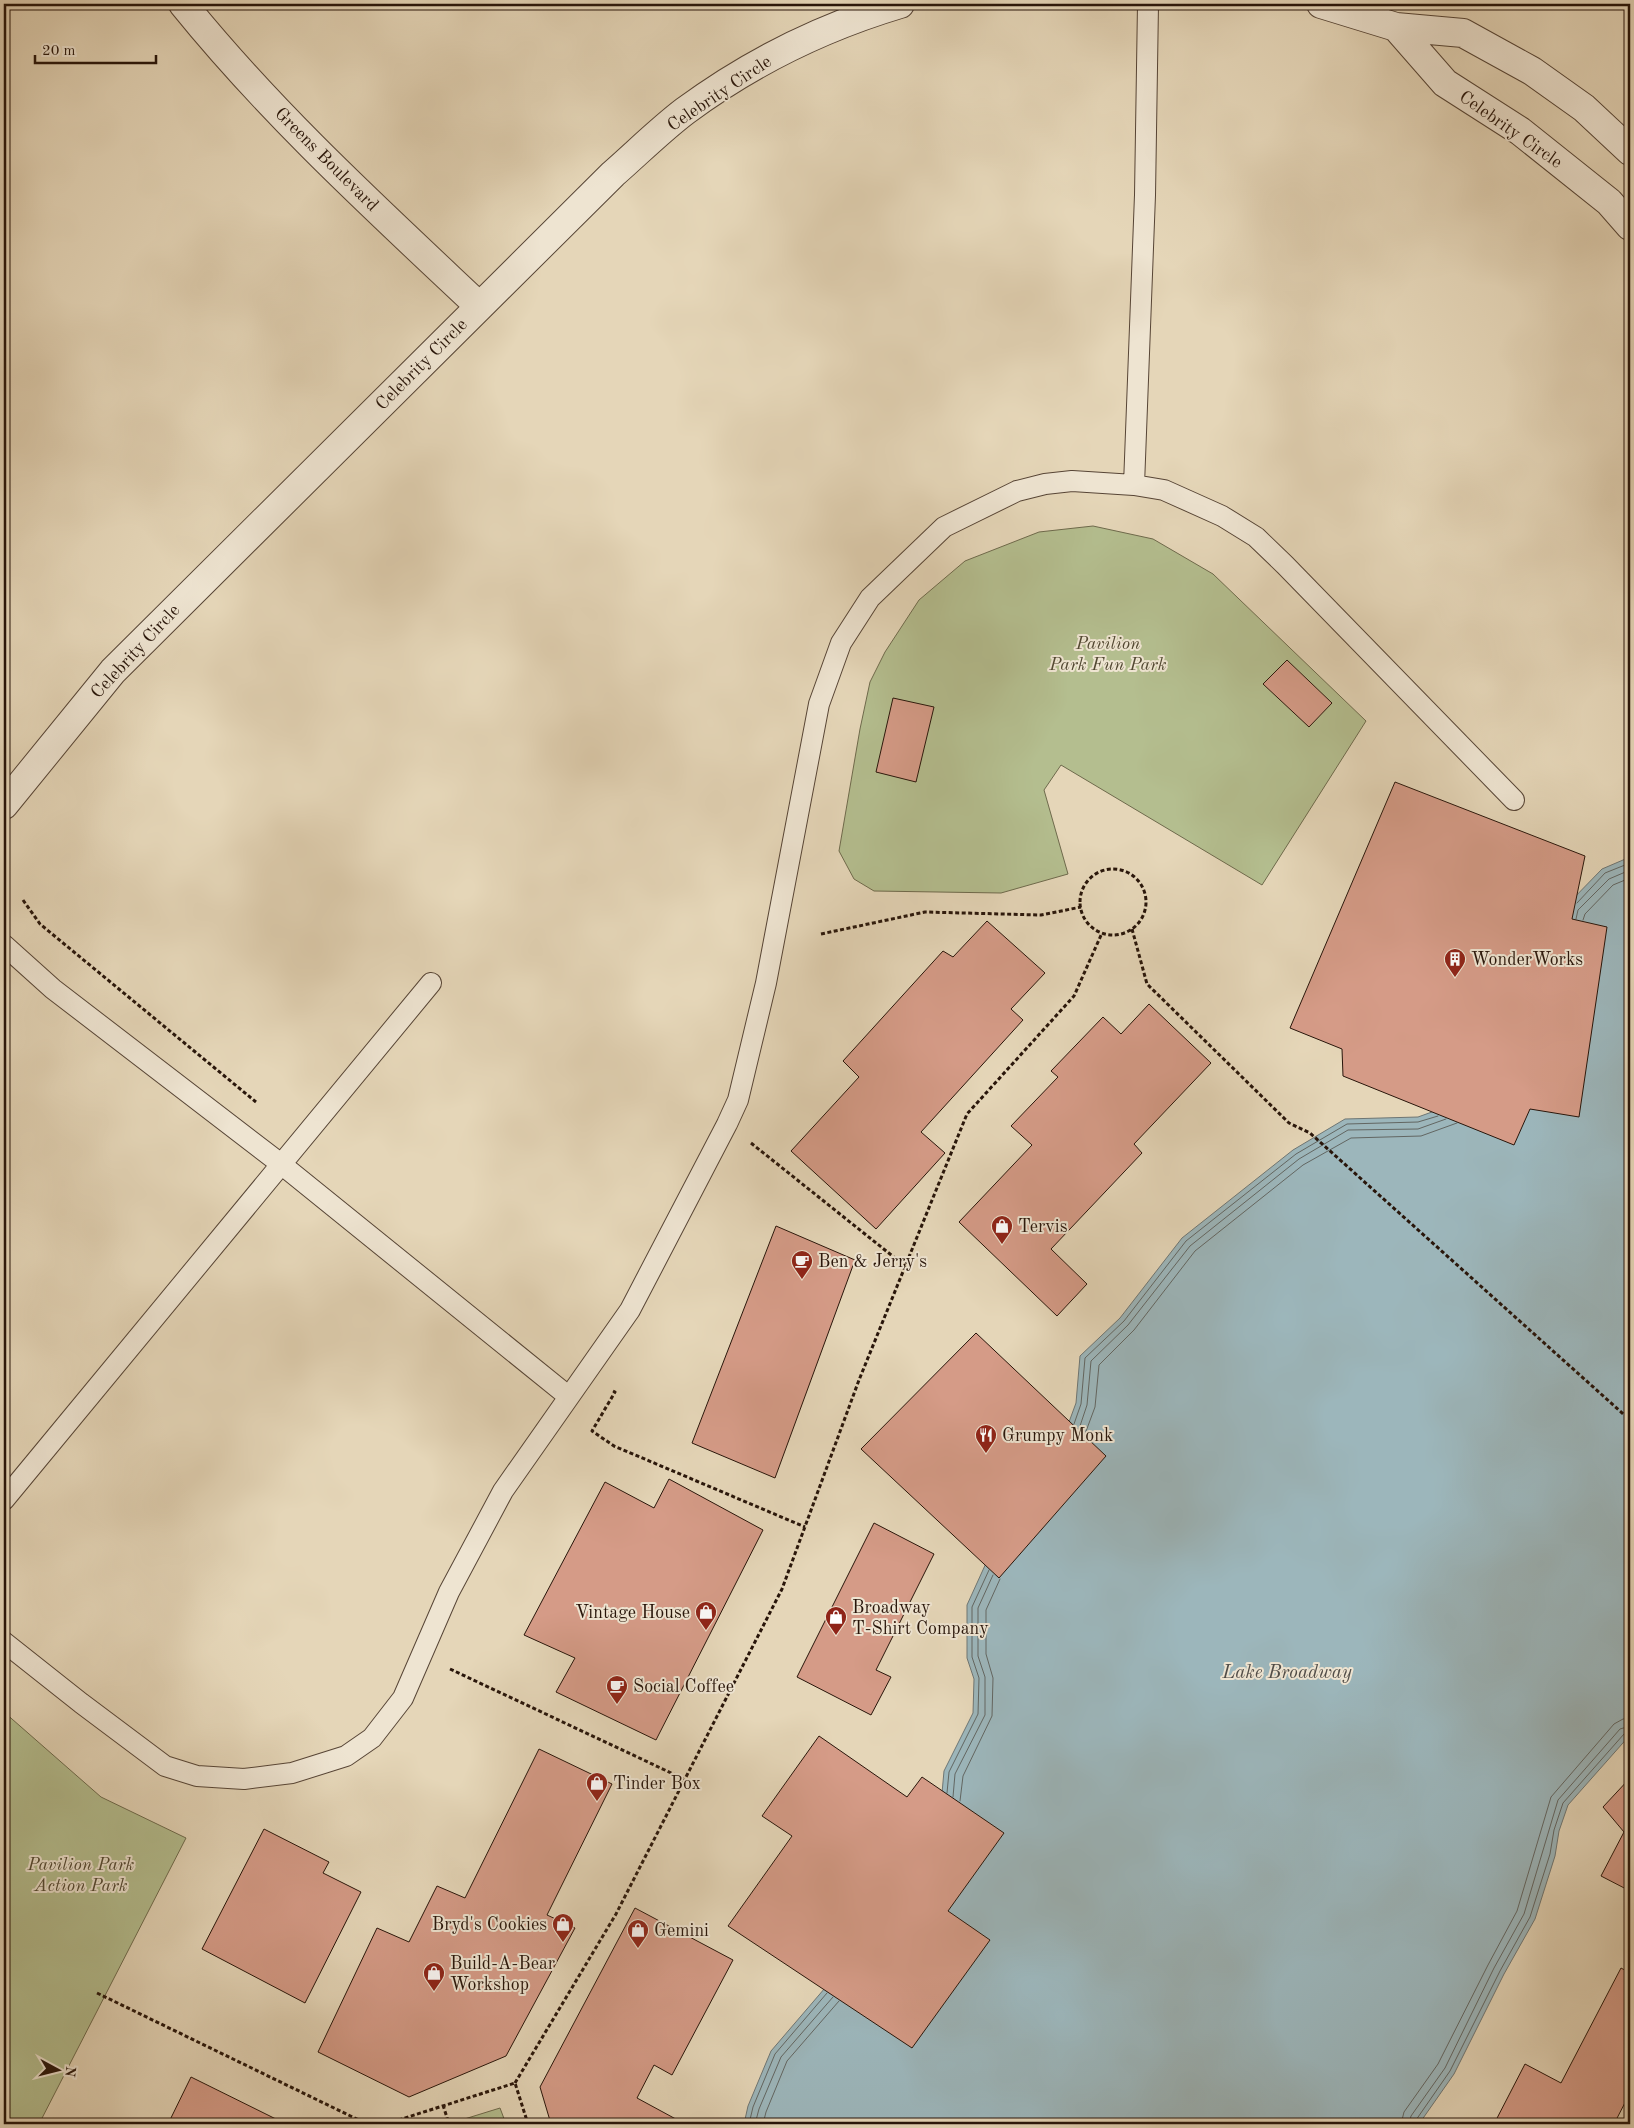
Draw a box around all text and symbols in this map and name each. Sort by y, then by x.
scale bar [35,32,156,64]
text: 20 m [42,44,76,59]
street label: Celebrity Circle [664,53,775,135]
street label: Celebrity Circle [1456,88,1565,172]
street label: Greens Boulevard [271,104,382,215]
street label: Celebrity Circle [373,316,471,414]
street label: Celebrity Circle [88,601,184,702]
park label: Pavilion Park Fun Park [1048,635,1167,674]
building icon: WonderWorks [1443,947,1467,978]
place label: WonderWorks [1471,951,1583,969]
shop icon: Tervis [990,1214,1014,1245]
place label: Tervis [1018,1218,1068,1236]
cafe icon: Ben & Jerry's [790,1249,814,1280]
place label: Ben & Jerry's [818,1253,927,1271]
restaurant icon: Grumpy Monk [974,1423,998,1454]
place label: Grumpy Monk [1002,1427,1113,1445]
place label: Broadway T-Shirt Company [852,1599,989,1638]
shop icon: Vintage House [694,1600,718,1631]
place label: Vintage House [575,1604,690,1622]
shop icon: Broadway T-Shirt Company [824,1605,848,1636]
water label: Lake Broadway [1221,1664,1352,1683]
cafe icon: Social Coffee [605,1674,629,1705]
place label: Social Coffee [633,1678,734,1696]
shop icon: Tinder Box [585,1771,609,1802]
place label: Tinder Box [613,1775,701,1793]
park label: Pavilion Park Action Park [27,1856,135,1895]
shop icon: Bryd's Cookies [551,1912,575,1943]
place label: Bryd's Cookies [432,1916,547,1934]
shop icon: Gemini [626,1918,650,1949]
place label: Gemini [654,1922,709,1940]
place label: Build-A-Bear Workshop [450,1955,556,1994]
shop icon: Build-A-Bear Workshop [422,1961,446,1992]
north arrow [32,2046,82,2096]
text: N [62,2065,78,2078]

